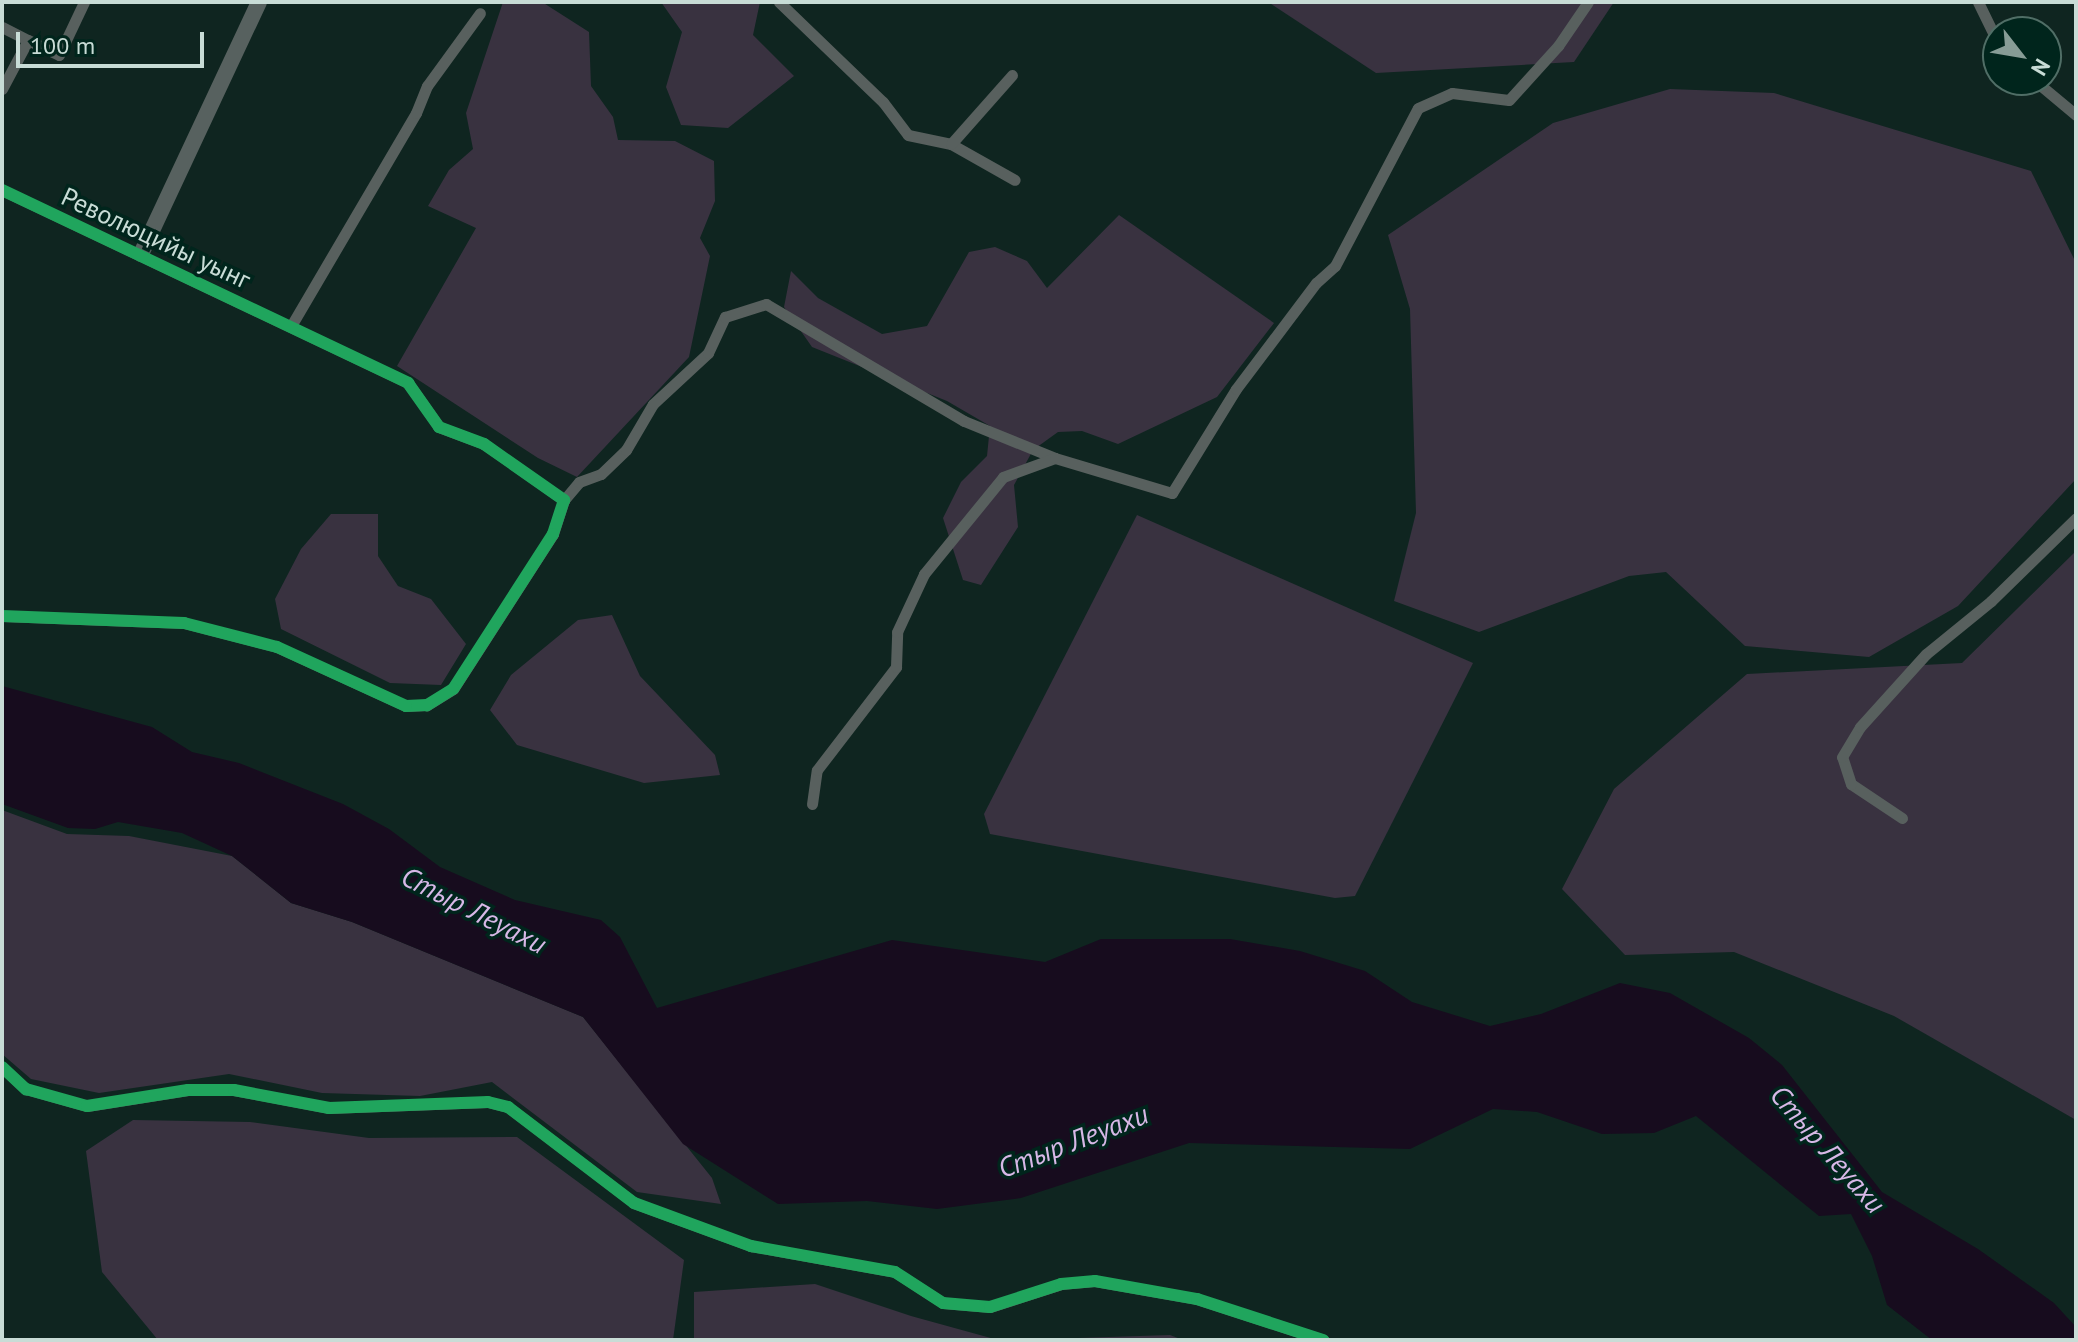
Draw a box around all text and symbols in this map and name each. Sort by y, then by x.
scale bar [20,16,208,66]
north arrow [1982,16,2062,96]
text: 100 m [30,30,95,61]
text: N [2025,54,2057,81]
street label: Революцийы уынг [57,181,255,295]
water label: Стыр Леуахи [396,859,552,961]
water label: Стыр Леуахи [1763,1078,1893,1220]
water label: Стыр Леуахи [993,1097,1153,1185]

